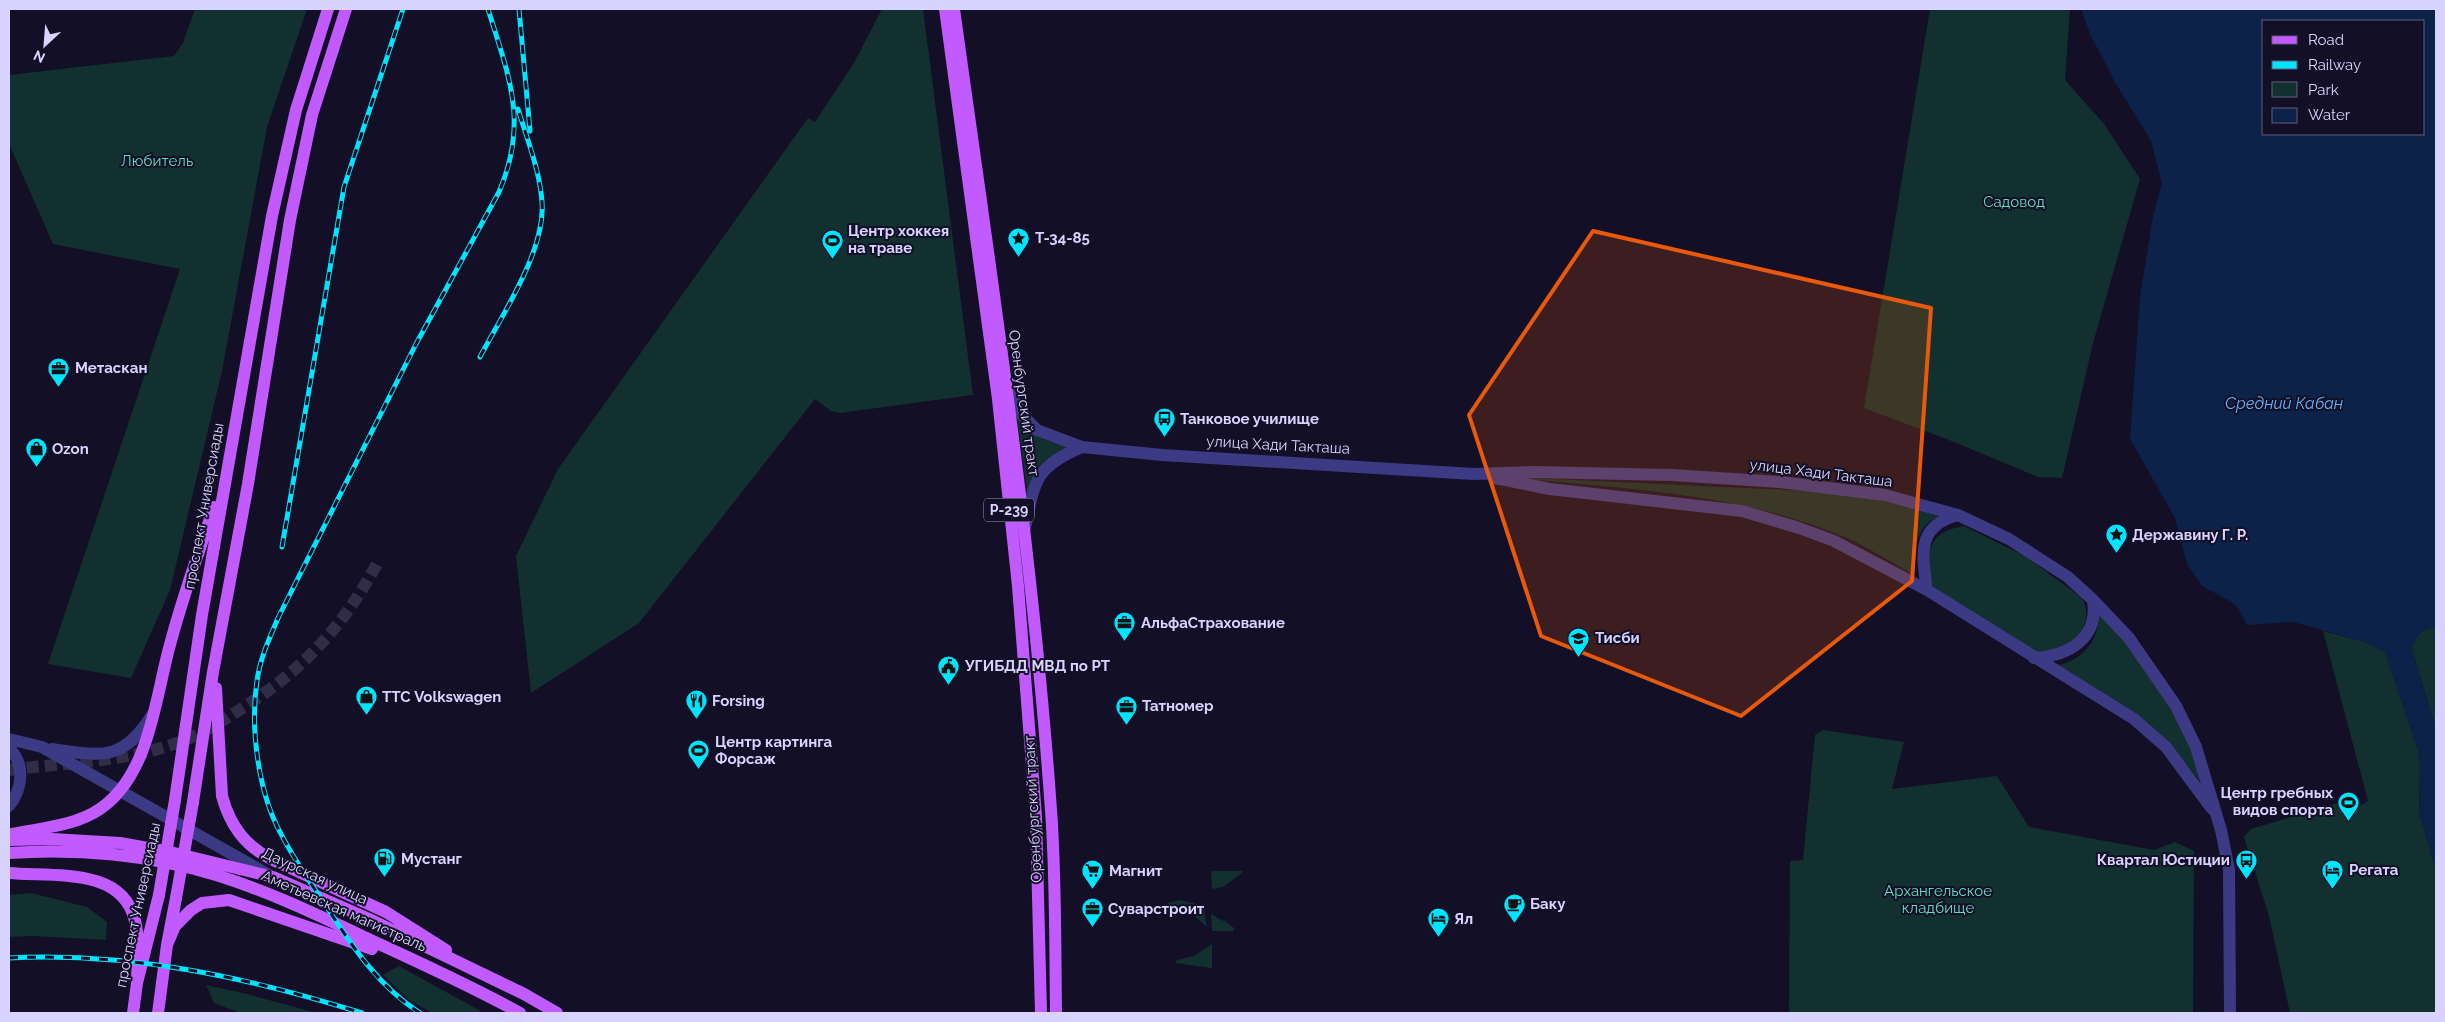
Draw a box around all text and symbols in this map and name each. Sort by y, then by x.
north arrow [20,20,70,70]
legend [2262,20,2425,135]
text: Road [2308,31,2344,49]
text: N [31,47,48,66]
text: Railway [2308,56,2361,74]
text: Park [2308,81,2339,99]
text: Water [2308,106,2351,124]
park label: Любитель [121,152,193,170]
park label: Садовод [1983,193,2045,211]
place label: Центр хоккея на траве [848,222,949,257]
place icon: T-34-85 [1007,226,1031,257]
sports icon: Центр хоккея на траве [820,228,844,259]
place label: T-34-85 [1035,229,1090,247]
street label: Оренбургский тракт [1005,329,1043,477]
office icon: Метаскан [47,356,71,387]
place label: Метаскан [75,359,147,377]
water label: Средний Кабан [2225,394,2343,413]
bus stop icon: Танковое училище [1152,407,1176,438]
place label: Танковое училище [1180,410,1319,428]
street label: проспект Универсиады [181,422,227,590]
street label: улица Хади Такташа [1206,432,1350,458]
shop icon: Ozon [24,437,48,468]
place label: Ozon [52,440,89,458]
street label: улица Хади Такташа [1749,455,1893,491]
road number: Р-239 [984,498,1034,522]
place icon: Державину Г. Р. [2104,523,2128,554]
place label: Державину Г. Р. [2132,526,2248,544]
office icon: АльфаСтрахование [1113,611,1137,642]
place label: АльфаСтрахование [1141,614,1285,632]
school or university icon: Тисби [1567,626,1591,657]
place label: Тисби [1595,629,1640,647]
public building icon: УГИБДД МВД по РТ [937,654,961,685]
place label: УГИБДД МВД по РТ [964,657,1111,675]
shop icon: ТТС Volkswagen [354,685,378,716]
place label: ТТС Volkswagen [382,688,501,706]
restaurant icon: Forsing [684,689,708,720]
place label: Forsing [712,692,765,710]
office icon: Татномер [1114,694,1138,725]
place label: Татномер [1142,697,1214,715]
place label: Центр картинга Форсаж [715,733,833,768]
street label: Оренбургский тракт [1020,735,1046,883]
sports icon: Центр картинга Форсаж [687,739,711,770]
place label: Центр гребных видов спорта [2220,784,2333,819]
sports icon: Центр гребных видов спорта [2337,790,2361,821]
street label: проспект Универсиады [112,821,164,989]
street label: Даурская улица [259,844,371,908]
fuel station icon: Мустанг [373,847,397,878]
bus stop icon: Квартал Юстиции [2234,848,2258,879]
place label: Мустанг [401,850,463,868]
place label: Квартал Юстиции [2097,851,2230,869]
hotel icon: Регата [2321,858,2345,889]
supermarket icon: Магнит [1081,859,1105,890]
place label: Регата [2349,861,2399,879]
place label: Магнит [1109,862,1163,880]
street label: Аметьевская магистраль [259,866,429,956]
park label: Архангельское кладбище [1884,882,1992,917]
cafe icon: Баку [1502,892,1526,923]
place label: Баку [1530,895,1566,913]
office icon: Суварстроит [1080,897,1104,928]
place label: Суварстроит [1108,900,1205,918]
hotel icon: Ял [1426,907,1450,938]
place label: Ял [1454,910,1473,928]

